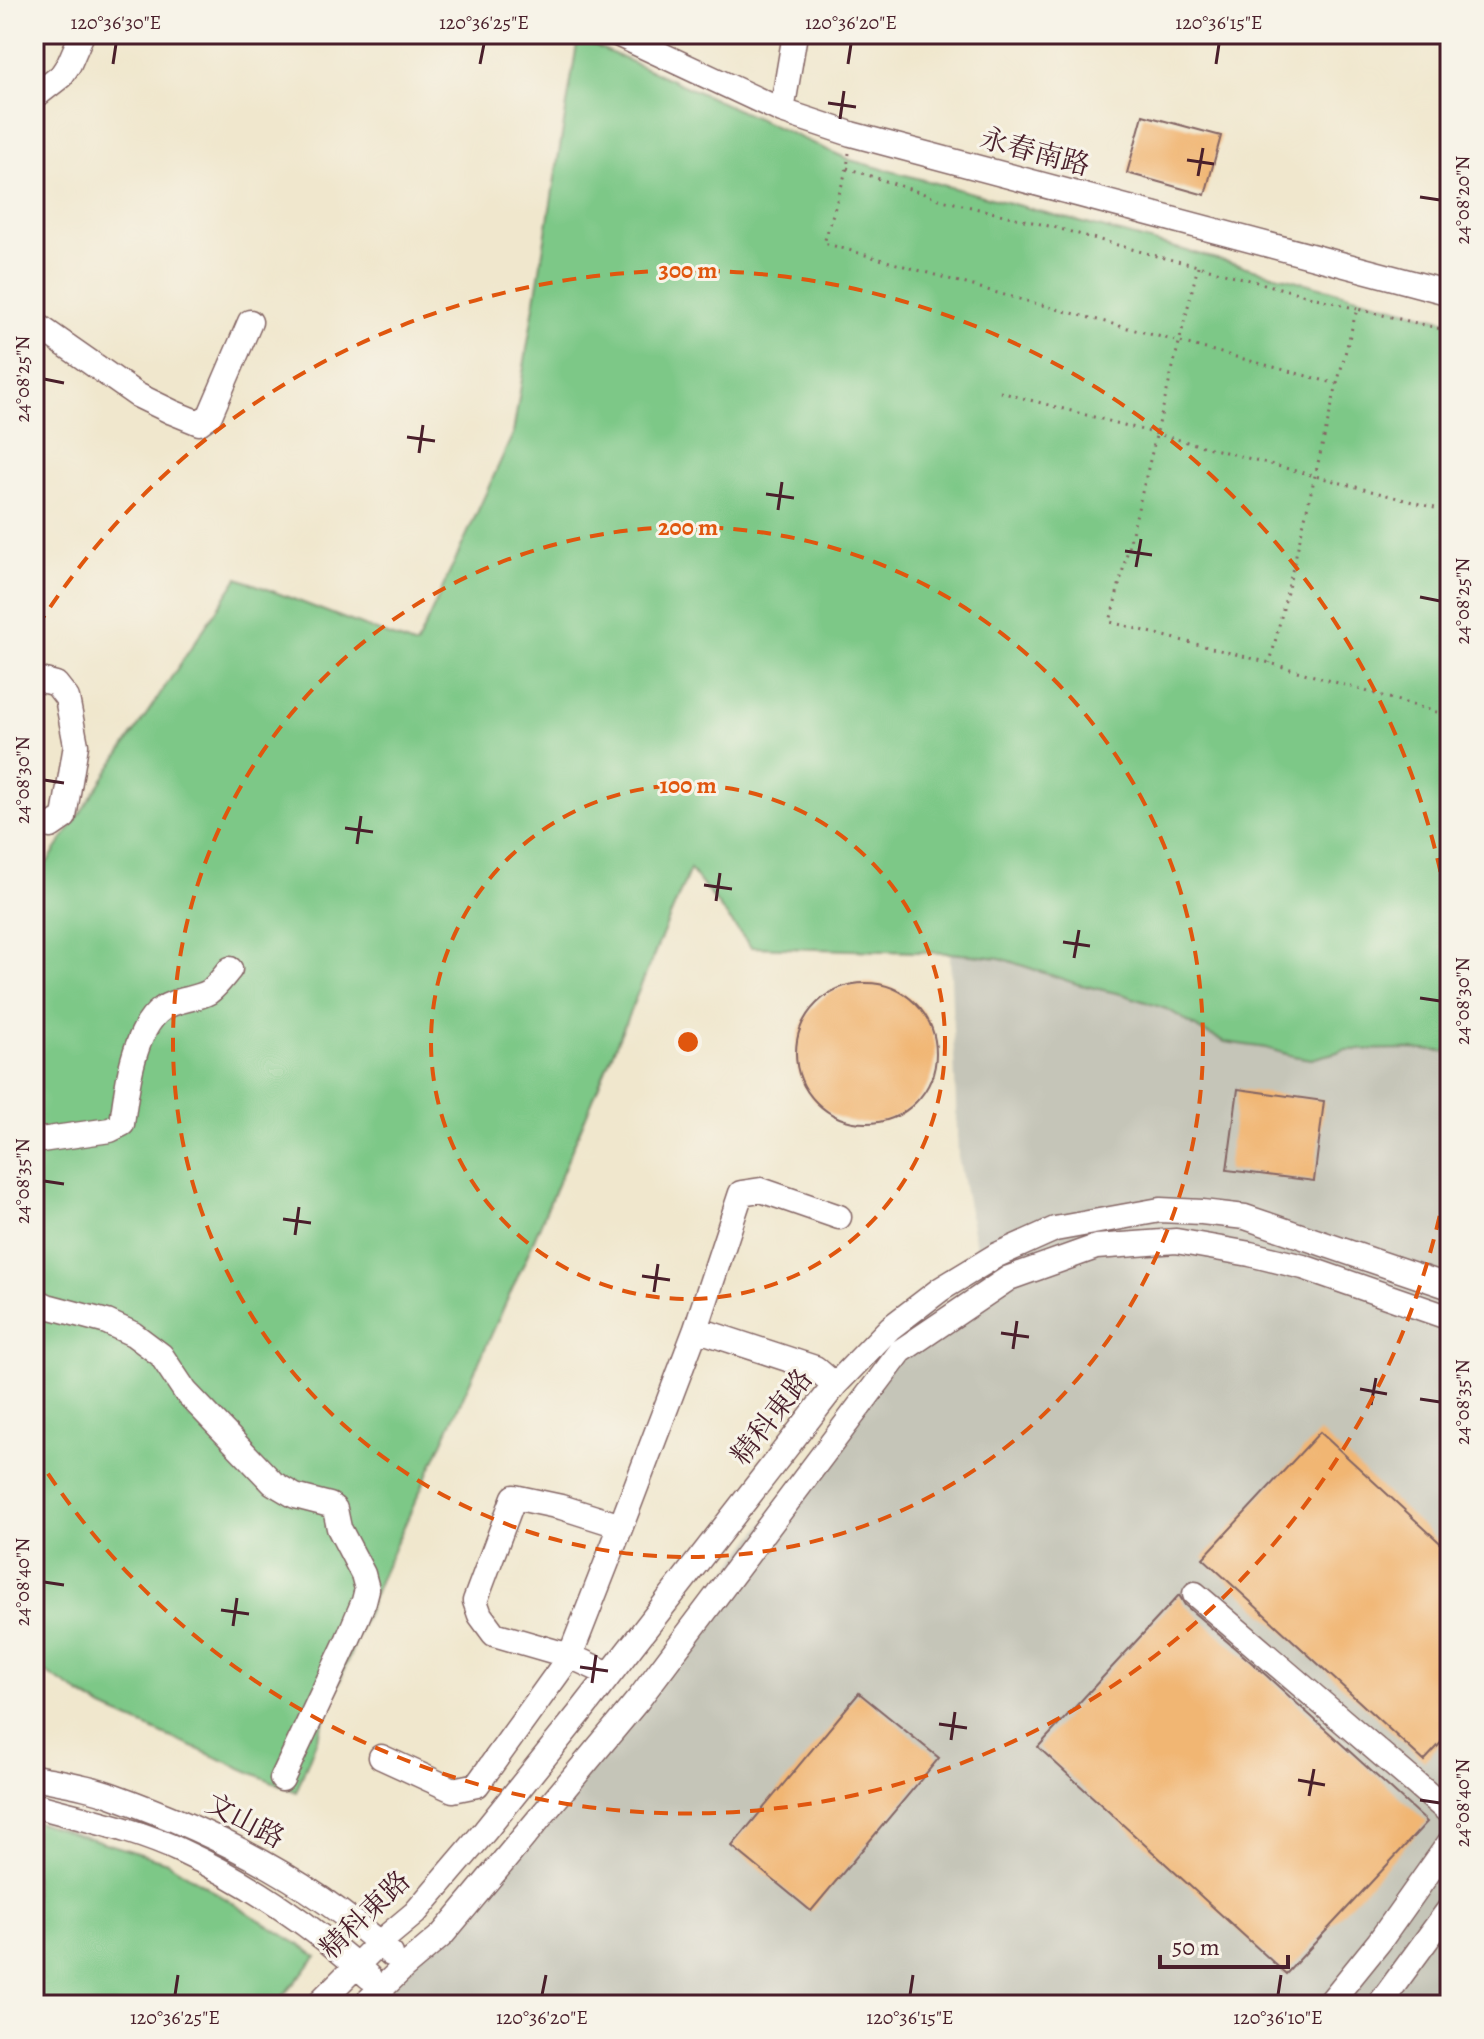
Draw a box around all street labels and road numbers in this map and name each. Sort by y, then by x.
street label: 永春南路 [976,119,1094,185]
street label: 精科東路 [723,1361,821,1473]
street label: 文山路 [199,1785,291,1857]
street label: 精科東路 [312,1862,418,1968]

